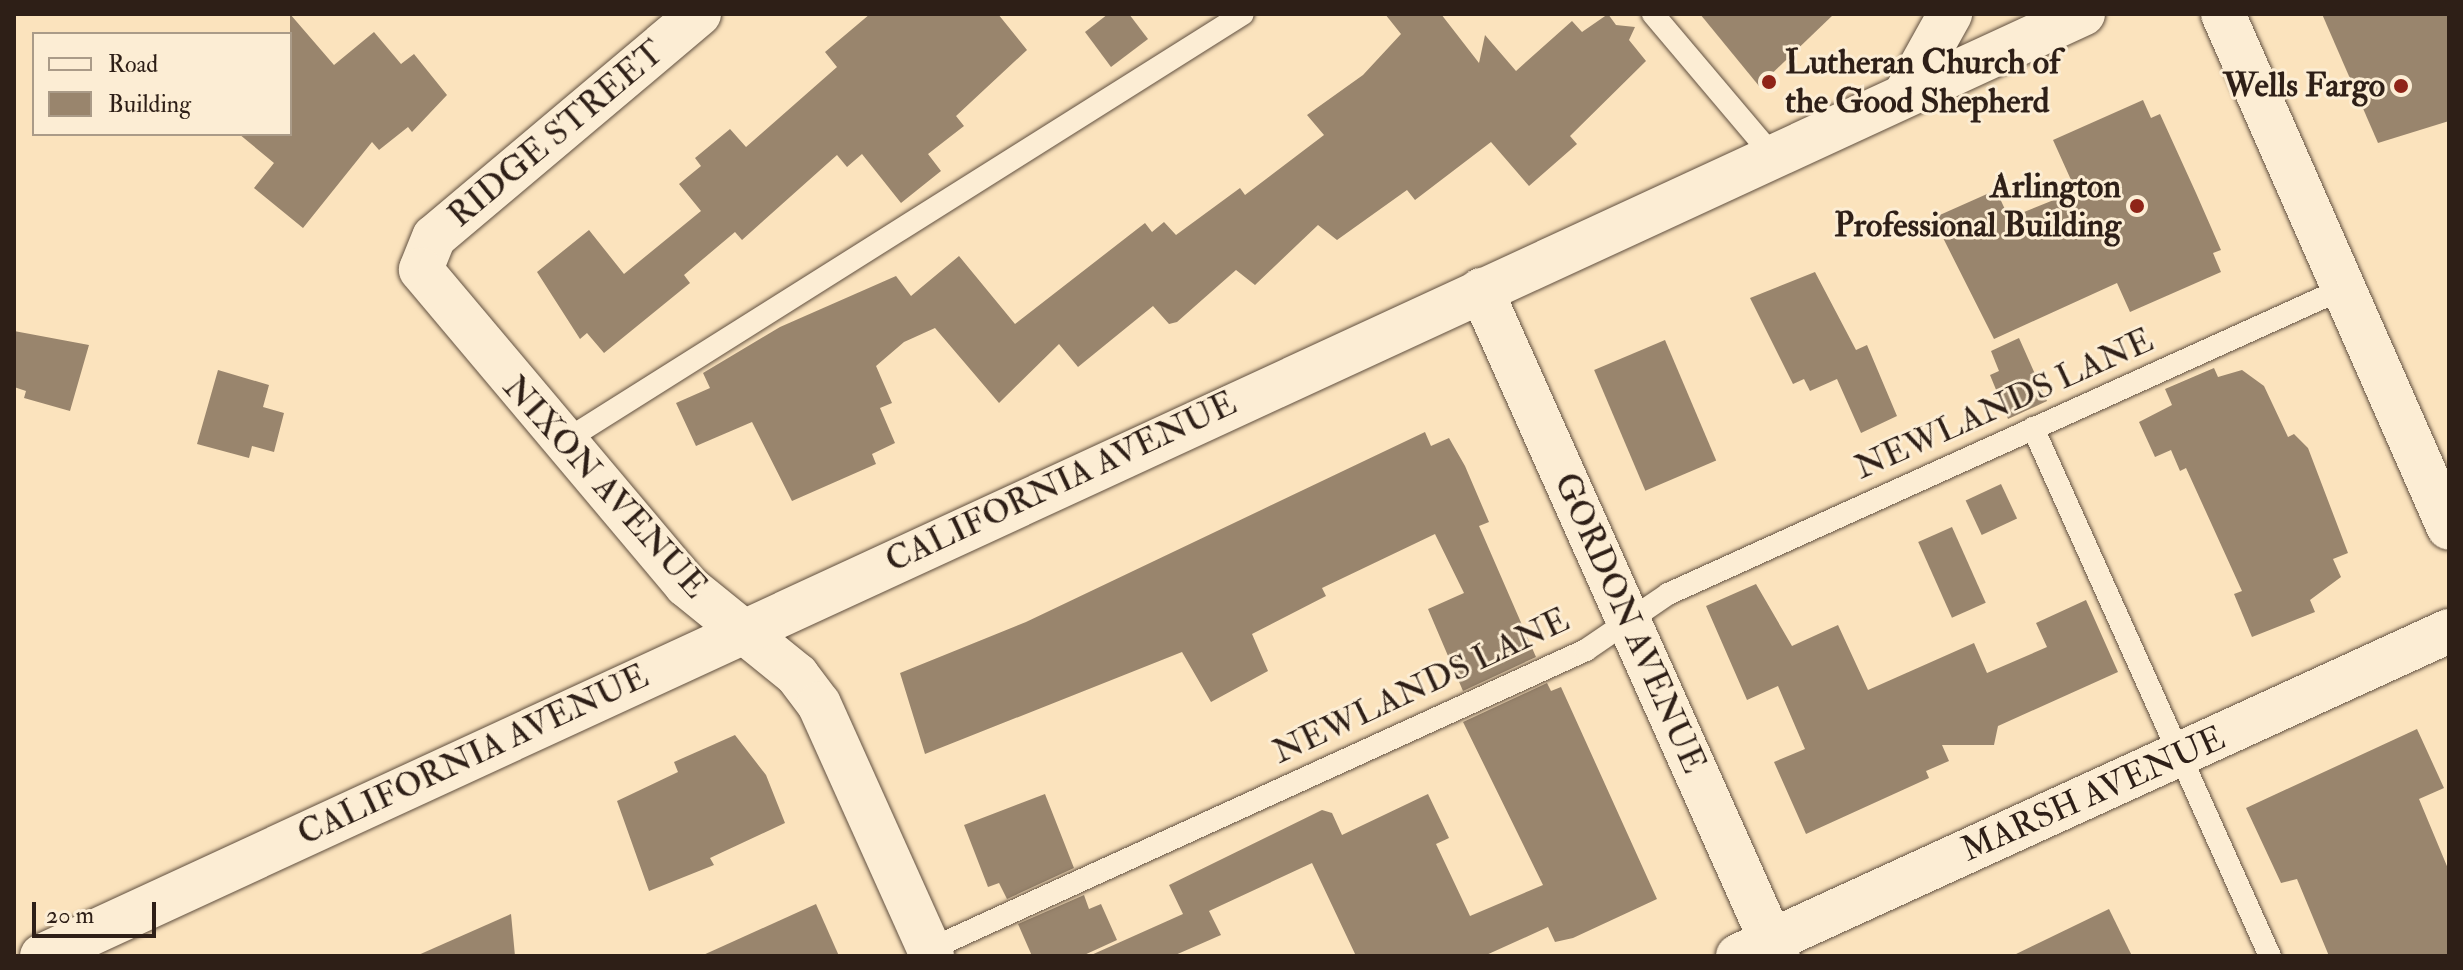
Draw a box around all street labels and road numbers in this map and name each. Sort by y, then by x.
street label: RIDGE STREET [440,32,672,236]
street label: NEWLANDS LANE [1848,320,2160,488]
street label: NIXON AVENUE [494,367,716,607]
street label: CALIFORNIA AVENUE [879,383,1243,581]
street label: GORDON AVENUE [1545,467,1715,779]
street label: NEWLANDS LANE [1266,599,1576,773]
street label: CALIFORNIA AVENUE [291,656,655,854]
street label: MARSH AVENUE [1955,718,2231,870]

